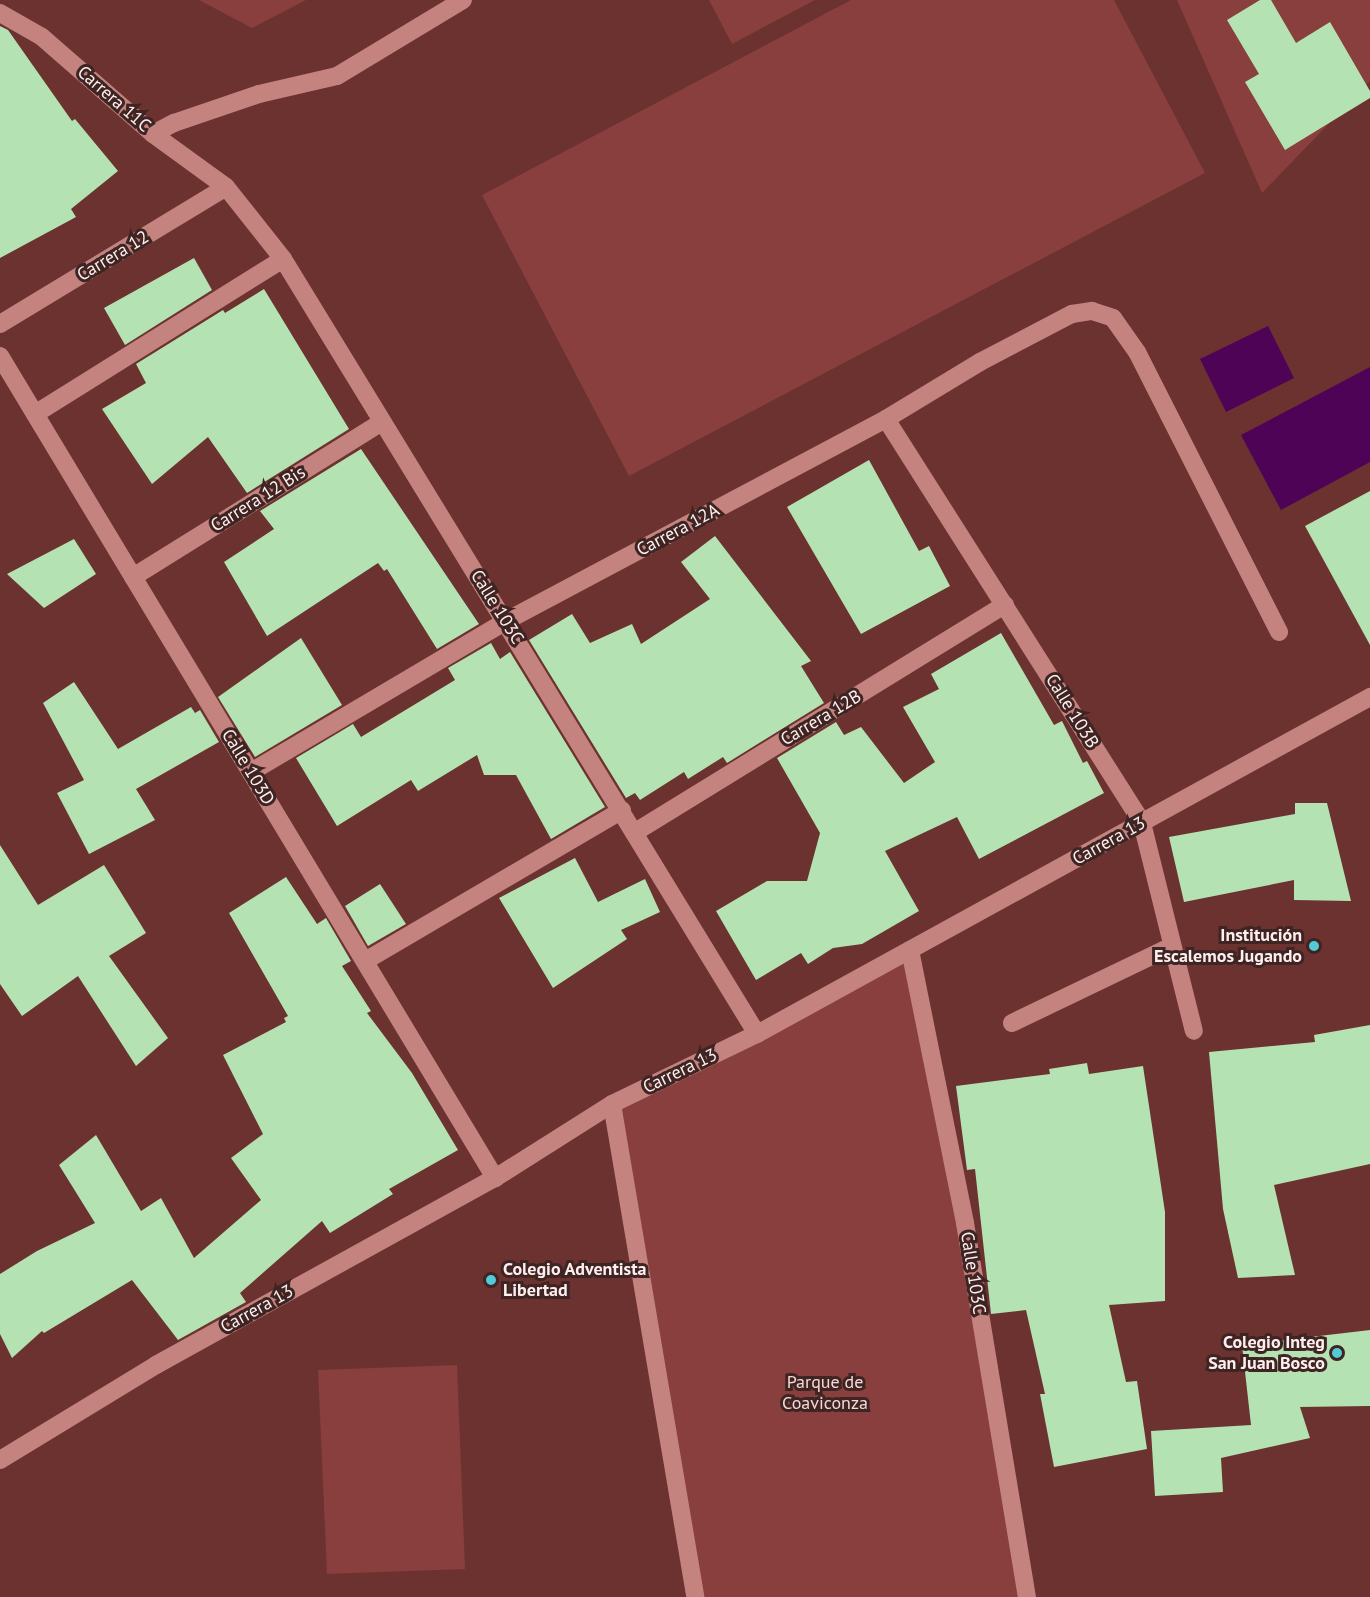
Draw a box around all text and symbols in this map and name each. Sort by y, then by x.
street label: Carrera 11C [73,61,155,137]
street label: Carrera 12 [73,226,153,286]
street label: Carrera 12 Bis [207,461,309,537]
street label: Carrera 12A [633,499,723,561]
street label: Calle 103C [466,566,528,648]
street label: Calle 103B [1041,670,1103,752]
street label: Carrera 12B [777,685,865,751]
street label: Calle 103D [217,725,279,809]
street label: Carrera 13 [1069,812,1149,870]
place label: Institución Escalemos Jugando [1154,925,1302,968]
marker: Institución Escalemos Jugando [1307,939,1321,953]
street label: Carrera 13 [639,1044,721,1098]
street label: Calle 103C [956,1230,990,1316]
place label: Colegio Adventista Libertad [503,1259,647,1302]
marker: Colegio Adventista Libertad [484,1273,498,1287]
street label: Carrera 13 [217,1280,297,1338]
place label: Colegio Integ San Juan Bosco [1208,1332,1325,1374]
marker: Colegio Integ San Juan Bosco [1330,1346,1344,1360]
park label: Parque de Coaviconza [782,1372,868,1414]

